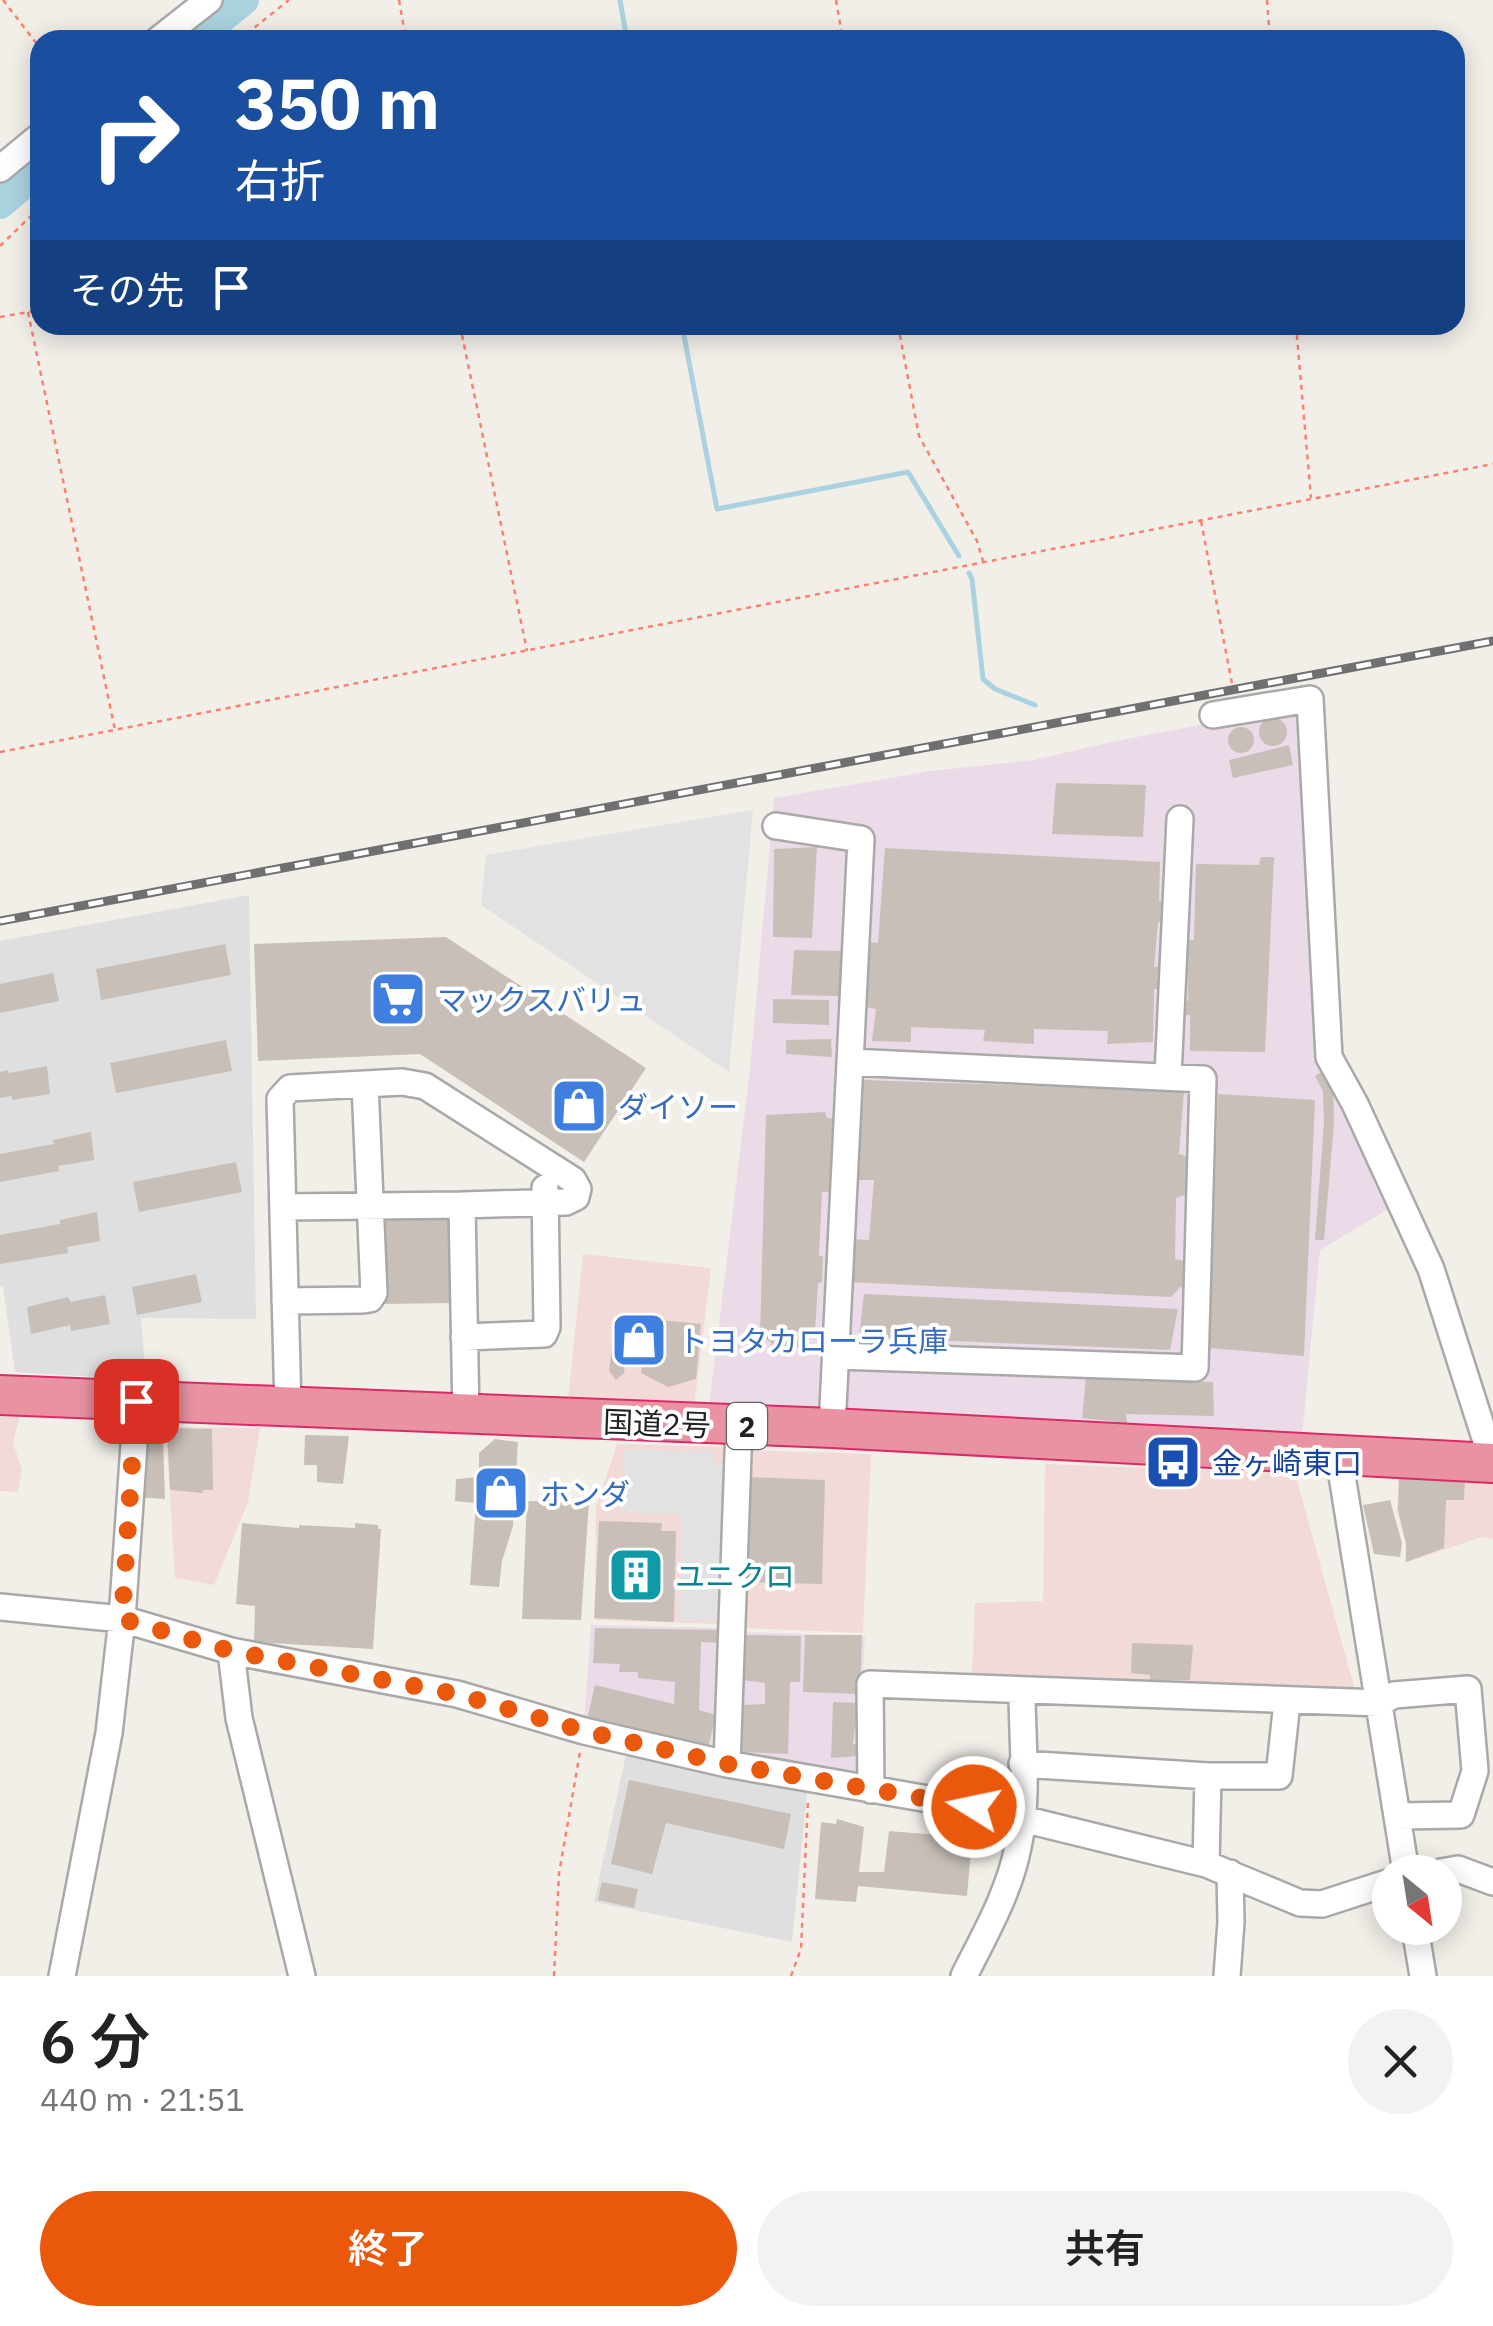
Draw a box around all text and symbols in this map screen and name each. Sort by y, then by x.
text: 350 m [235,57,440,148]
icon: right [70,70,200,200]
text: 右折 [235,151,325,209]
icon: arrive [204,260,259,315]
text: その先 [70,265,184,314]
supermarket icon: マックスバリュ [368,969,428,1029]
place label: マックスバリュ [437,980,646,1019]
shop icon: ダイソー [549,1076,609,1136]
place label: ダイソー [618,1087,738,1126]
shop icon: トヨタカローラ兵庫 [609,1310,669,1370]
place label: トヨタカローラ兵庫 [678,1321,948,1360]
pin [94,1359,179,1444]
icon: arrive [109,1374,164,1429]
street label: 国道2号 [602,1402,712,1444]
road number: 2 [727,1403,767,1449]
bus stop icon: 金ヶ崎東口 [1143,1432,1203,1492]
place label: 金ヶ崎東口 [1212,1443,1362,1482]
shop icon: ホンダ [471,1463,531,1523]
place label: ホンダ [540,1474,630,1513]
building icon: ユニクロ [606,1545,666,1605]
place label: ユニクロ [675,1556,795,1595]
position arrow [922,1755,1026,1859]
north arrow [1372,1855,1462,1945]
map controls [1372,1855,1462,1945]
text: 6 分 [40,2001,150,2080]
button: close [1348,2009,1453,2114]
text: 440 m · 21:51 [40,2078,245,2120]
button: 終了 [40,2191,737,2306]
button: 共有 [757,2191,1453,2306]

